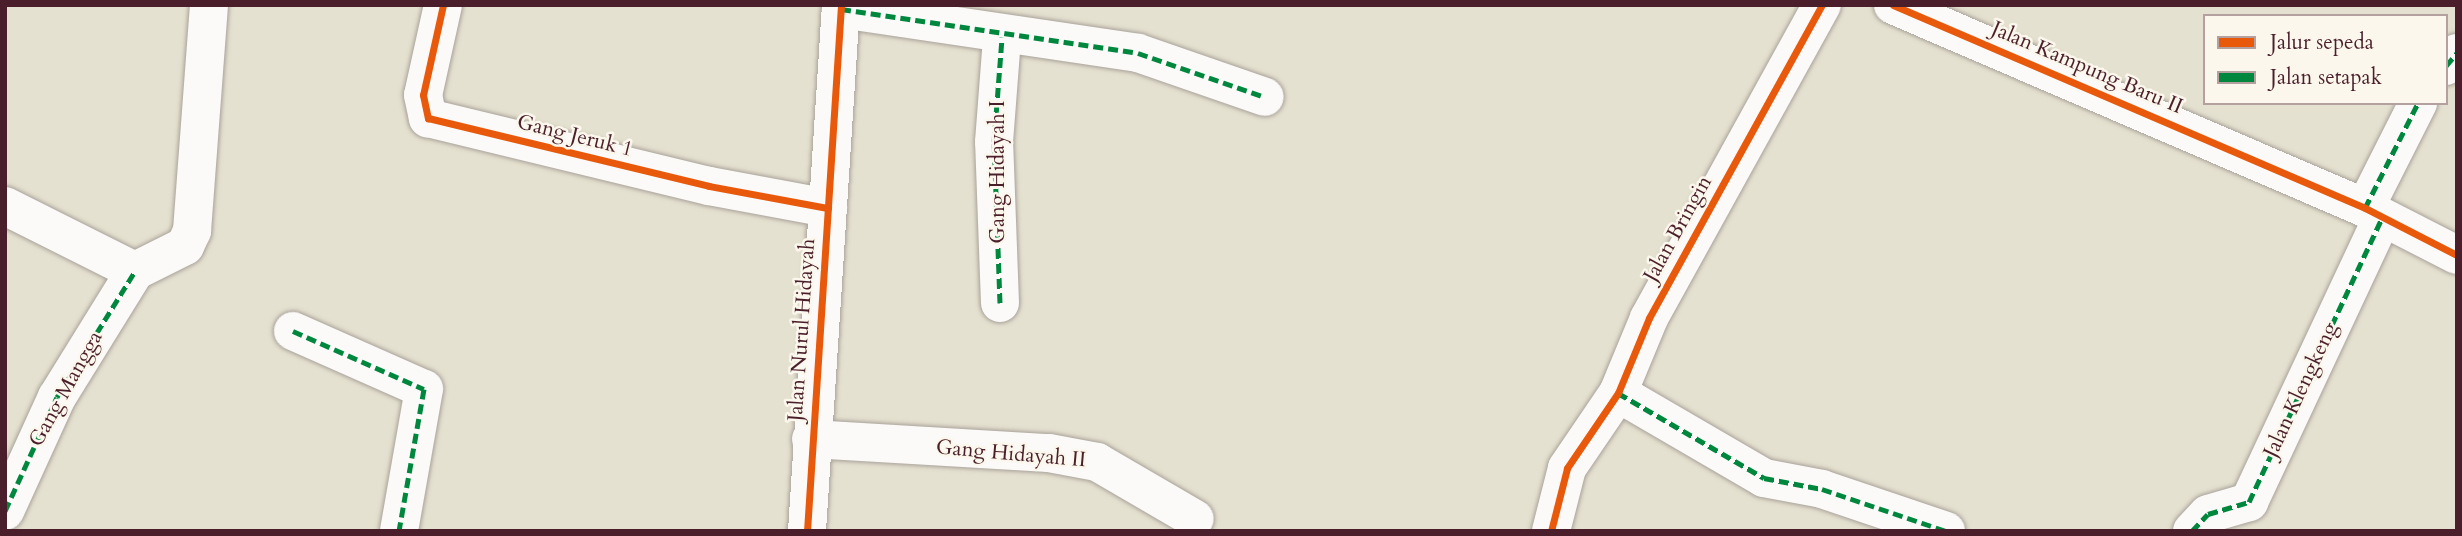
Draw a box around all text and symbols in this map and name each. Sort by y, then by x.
legend [2203,14,2448,105]
street label: Jalan Kampung Baru II [1988,16,2186,120]
text: Jalur sepeda [2270,28,2374,57]
text: Jalan setapak [2270,63,2382,92]
street label: Gang Hidayah I [985,100,1011,244]
street label: Gang Jeruk 1 [514,109,636,163]
street label: Jalan Bringin [1638,171,1718,287]
street label: Jalan Nurul Hidayah [783,238,821,422]
street label: Jalan Klengkeng [2259,318,2343,462]
street label: Gang Mangga [24,327,108,451]
street label: Gang Hidayah II [935,435,1087,473]

